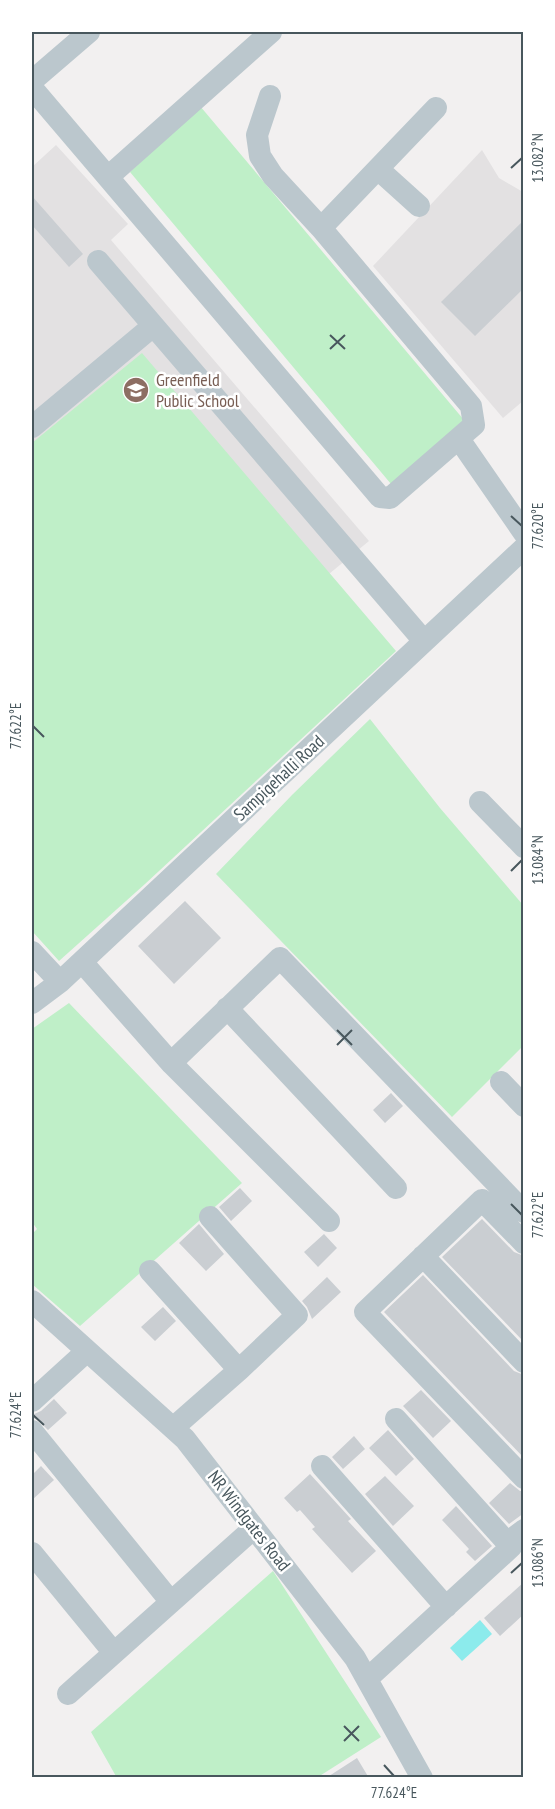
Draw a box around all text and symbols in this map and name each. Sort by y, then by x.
text: 13.082°N [528,133,547,183]
place label: Greenfield Public School [156,368,240,412]
school or university icon: Greenfield Public School [121,375,151,405]
text: 77.620°E [528,503,547,549]
text: 77.622°E [6,703,25,749]
street label: Sampigehalli Road [229,730,329,825]
text: 13.084°N [528,835,547,885]
text: 77.622°E [528,1192,547,1238]
text: 77.624°E [6,1392,25,1438]
street label: NR Windgates Road [203,1466,296,1576]
text: 13.086°N [528,1538,547,1588]
text: 77.624°E [371,1783,417,1802]

